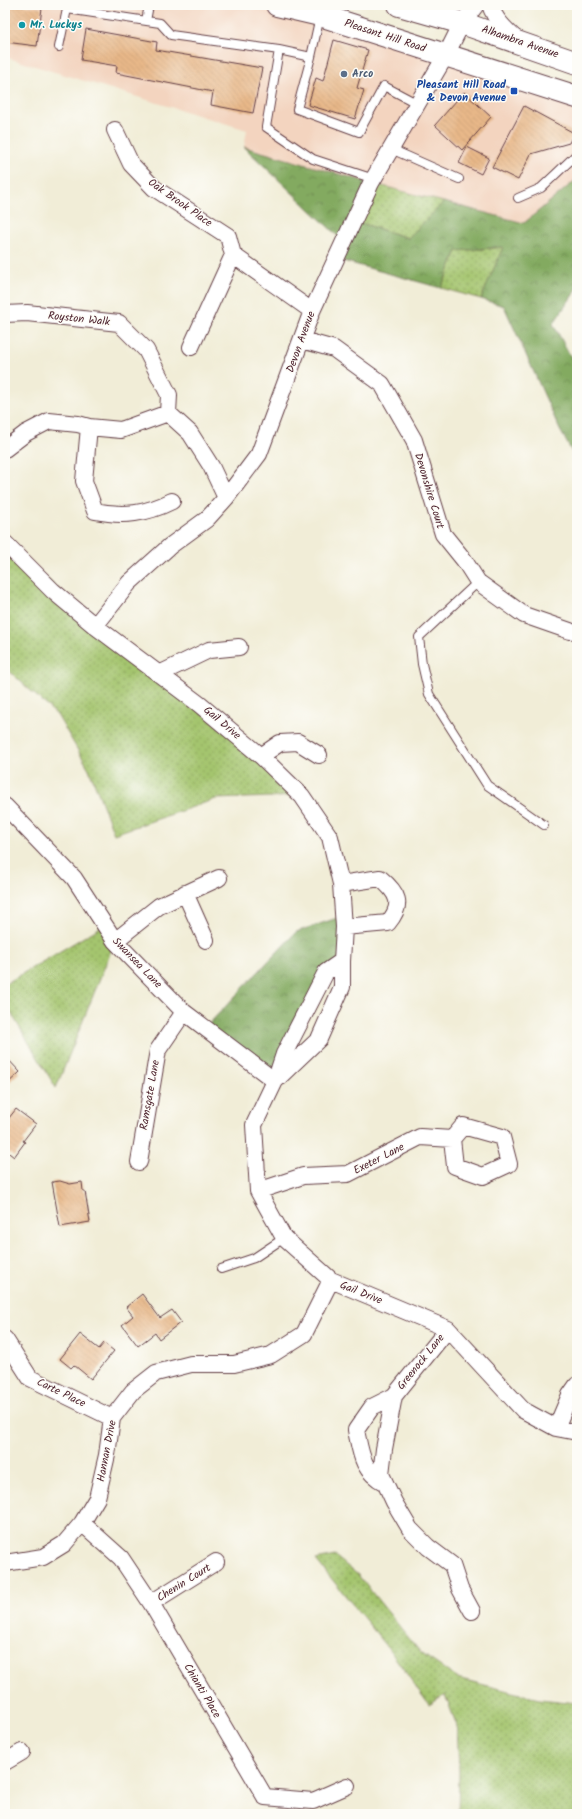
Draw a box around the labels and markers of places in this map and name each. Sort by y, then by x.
place label: Mr. Luckys [30,16,83,34]
marker: Mr. Luckys [17,20,27,30]
place label: Arco [352,65,373,83]
marker: Arco [339,69,349,79]
place label: Pleasant Hill Road & Devon Avenue [417,76,507,107]
marker: Pleasant Hill Road & Devon Avenue [509,86,519,96]

